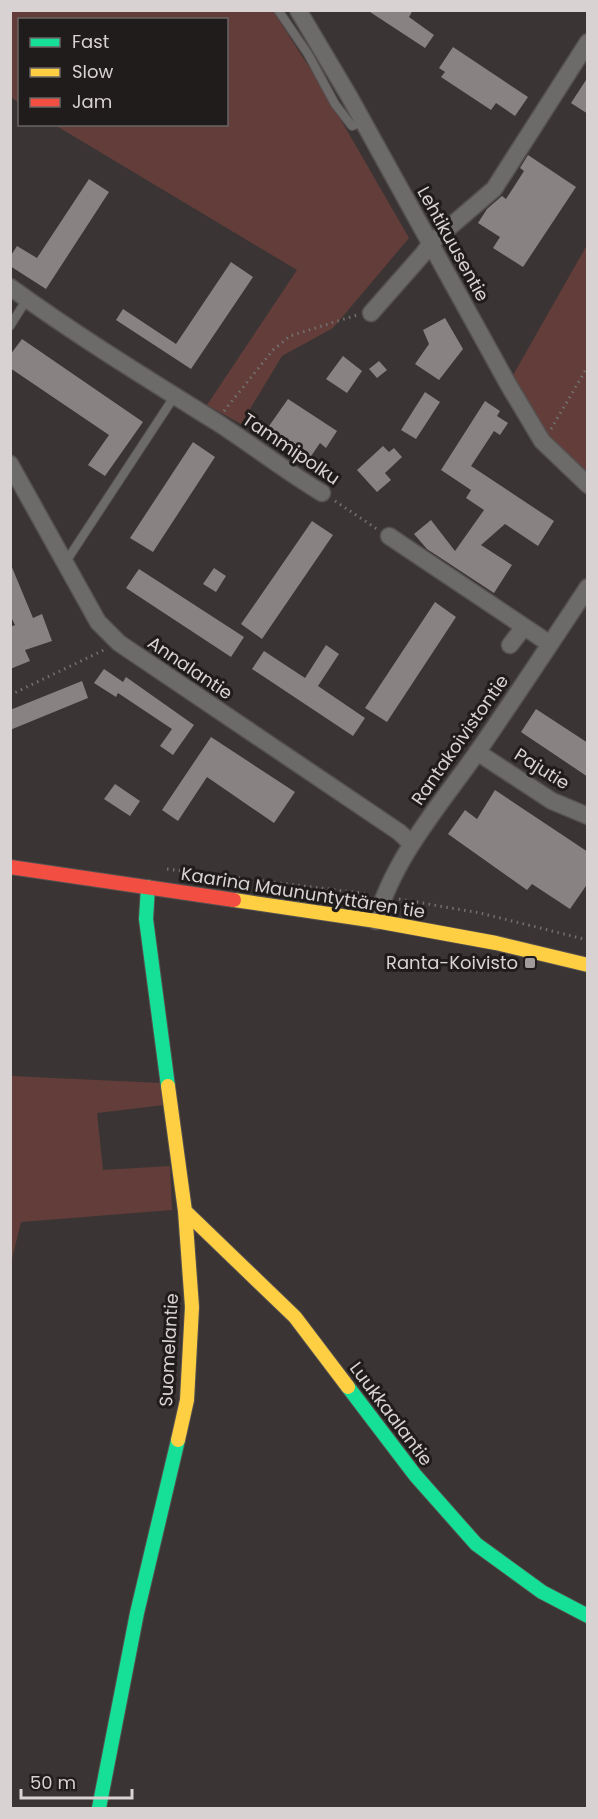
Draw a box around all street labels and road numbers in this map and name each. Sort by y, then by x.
street label: Lehtikuusentie [411,182,495,306]
street label: Tammipolku [238,407,345,490]
street label: Annalantie [143,630,238,705]
street label: Rantakoivistontie [405,669,514,810]
street label: Pajutie [510,742,575,795]
street label: Kaarina Maununtyttären tie [179,861,427,924]
street label: Suomelantie [153,1293,184,1407]
street label: Luukkaalantie [344,1357,439,1471]

